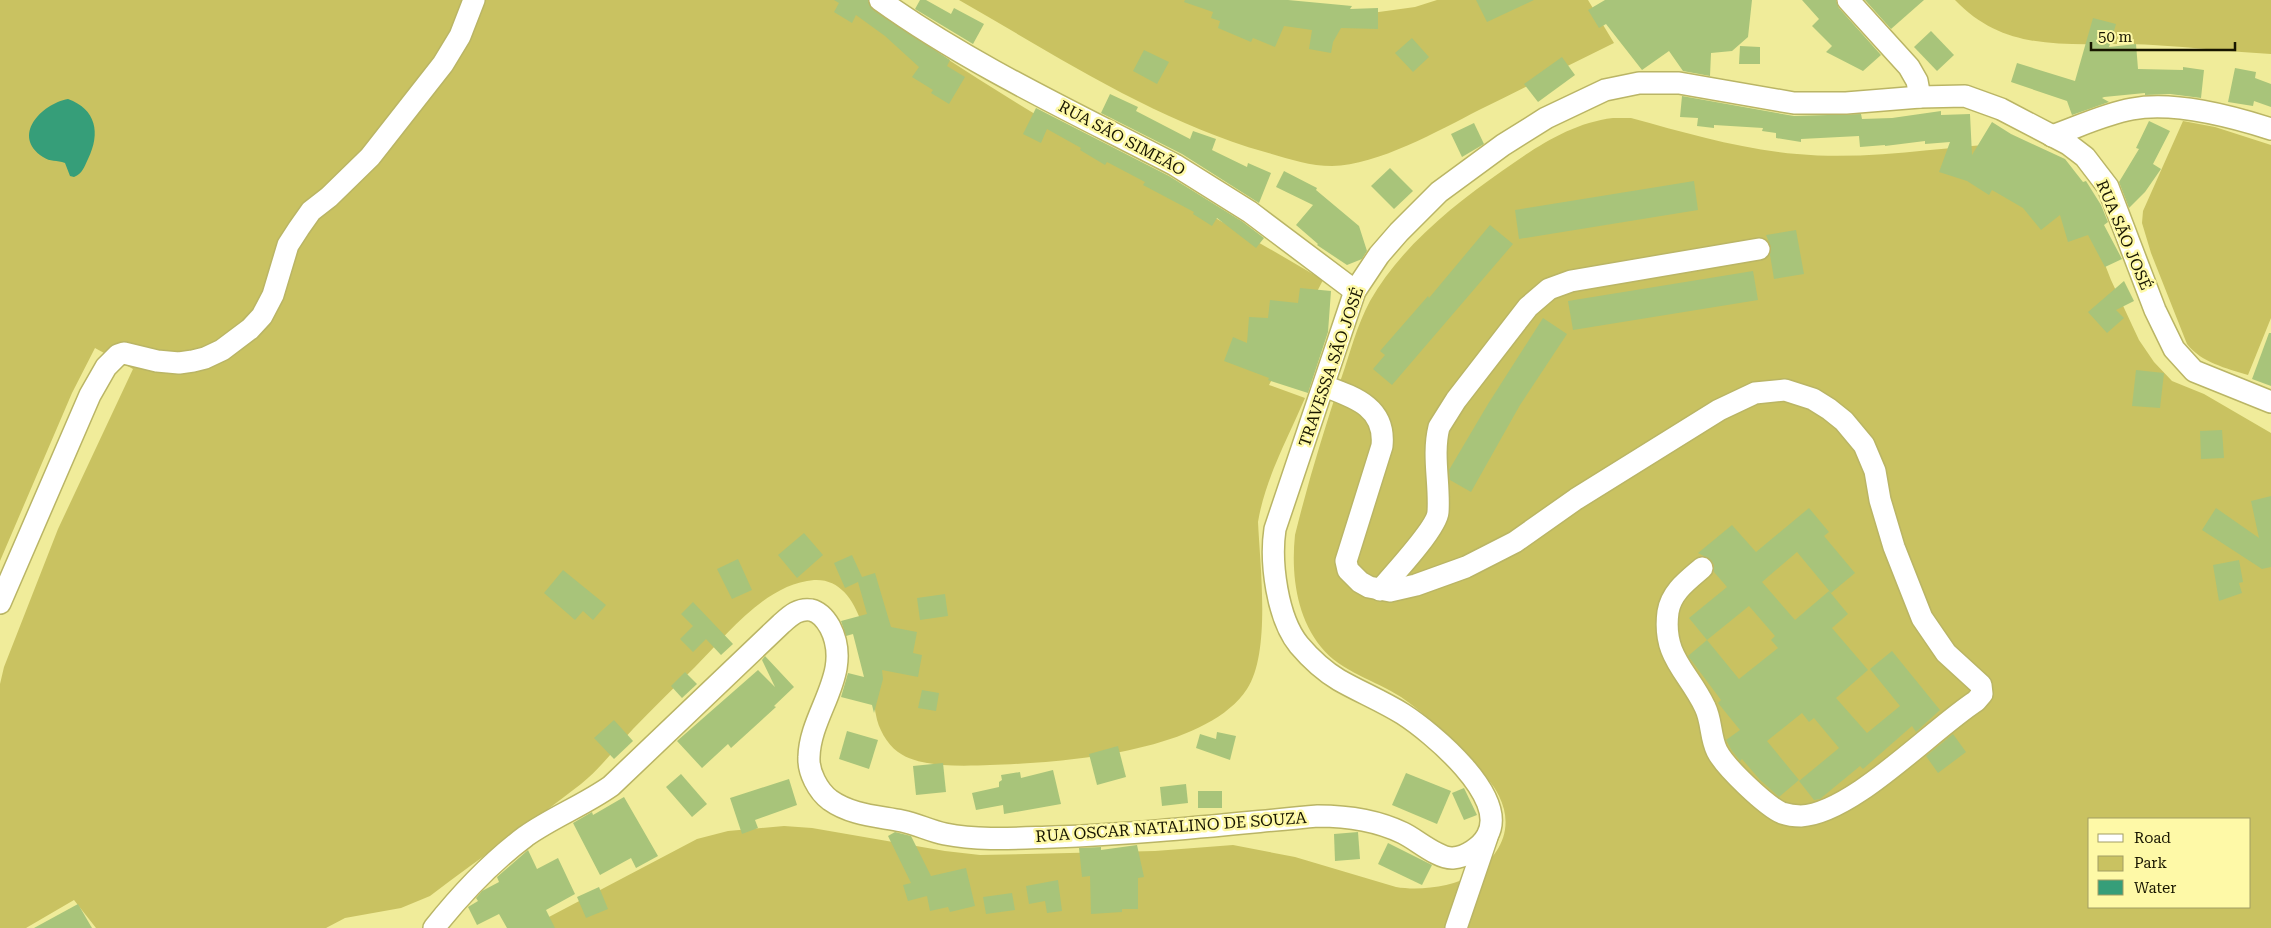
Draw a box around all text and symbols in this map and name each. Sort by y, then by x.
scale bar [2091,20,2235,52]
text: 50 m [2098,28,2133,46]
street label: RUA SÃO SIMEÃO [1055,97,1189,179]
street label: RUA SÃO JOSÉ [2092,177,2156,293]
street label: TRAVESSA SÃO JOSÉ [1295,285,1367,449]
street label: RUA OSCAR NATALINO DE SOUZA [1035,808,1308,846]
legend [2088,818,2251,908]
text: Road [2134,829,2171,847]
text: Park [2134,854,2168,872]
text: Water [2134,879,2176,897]

